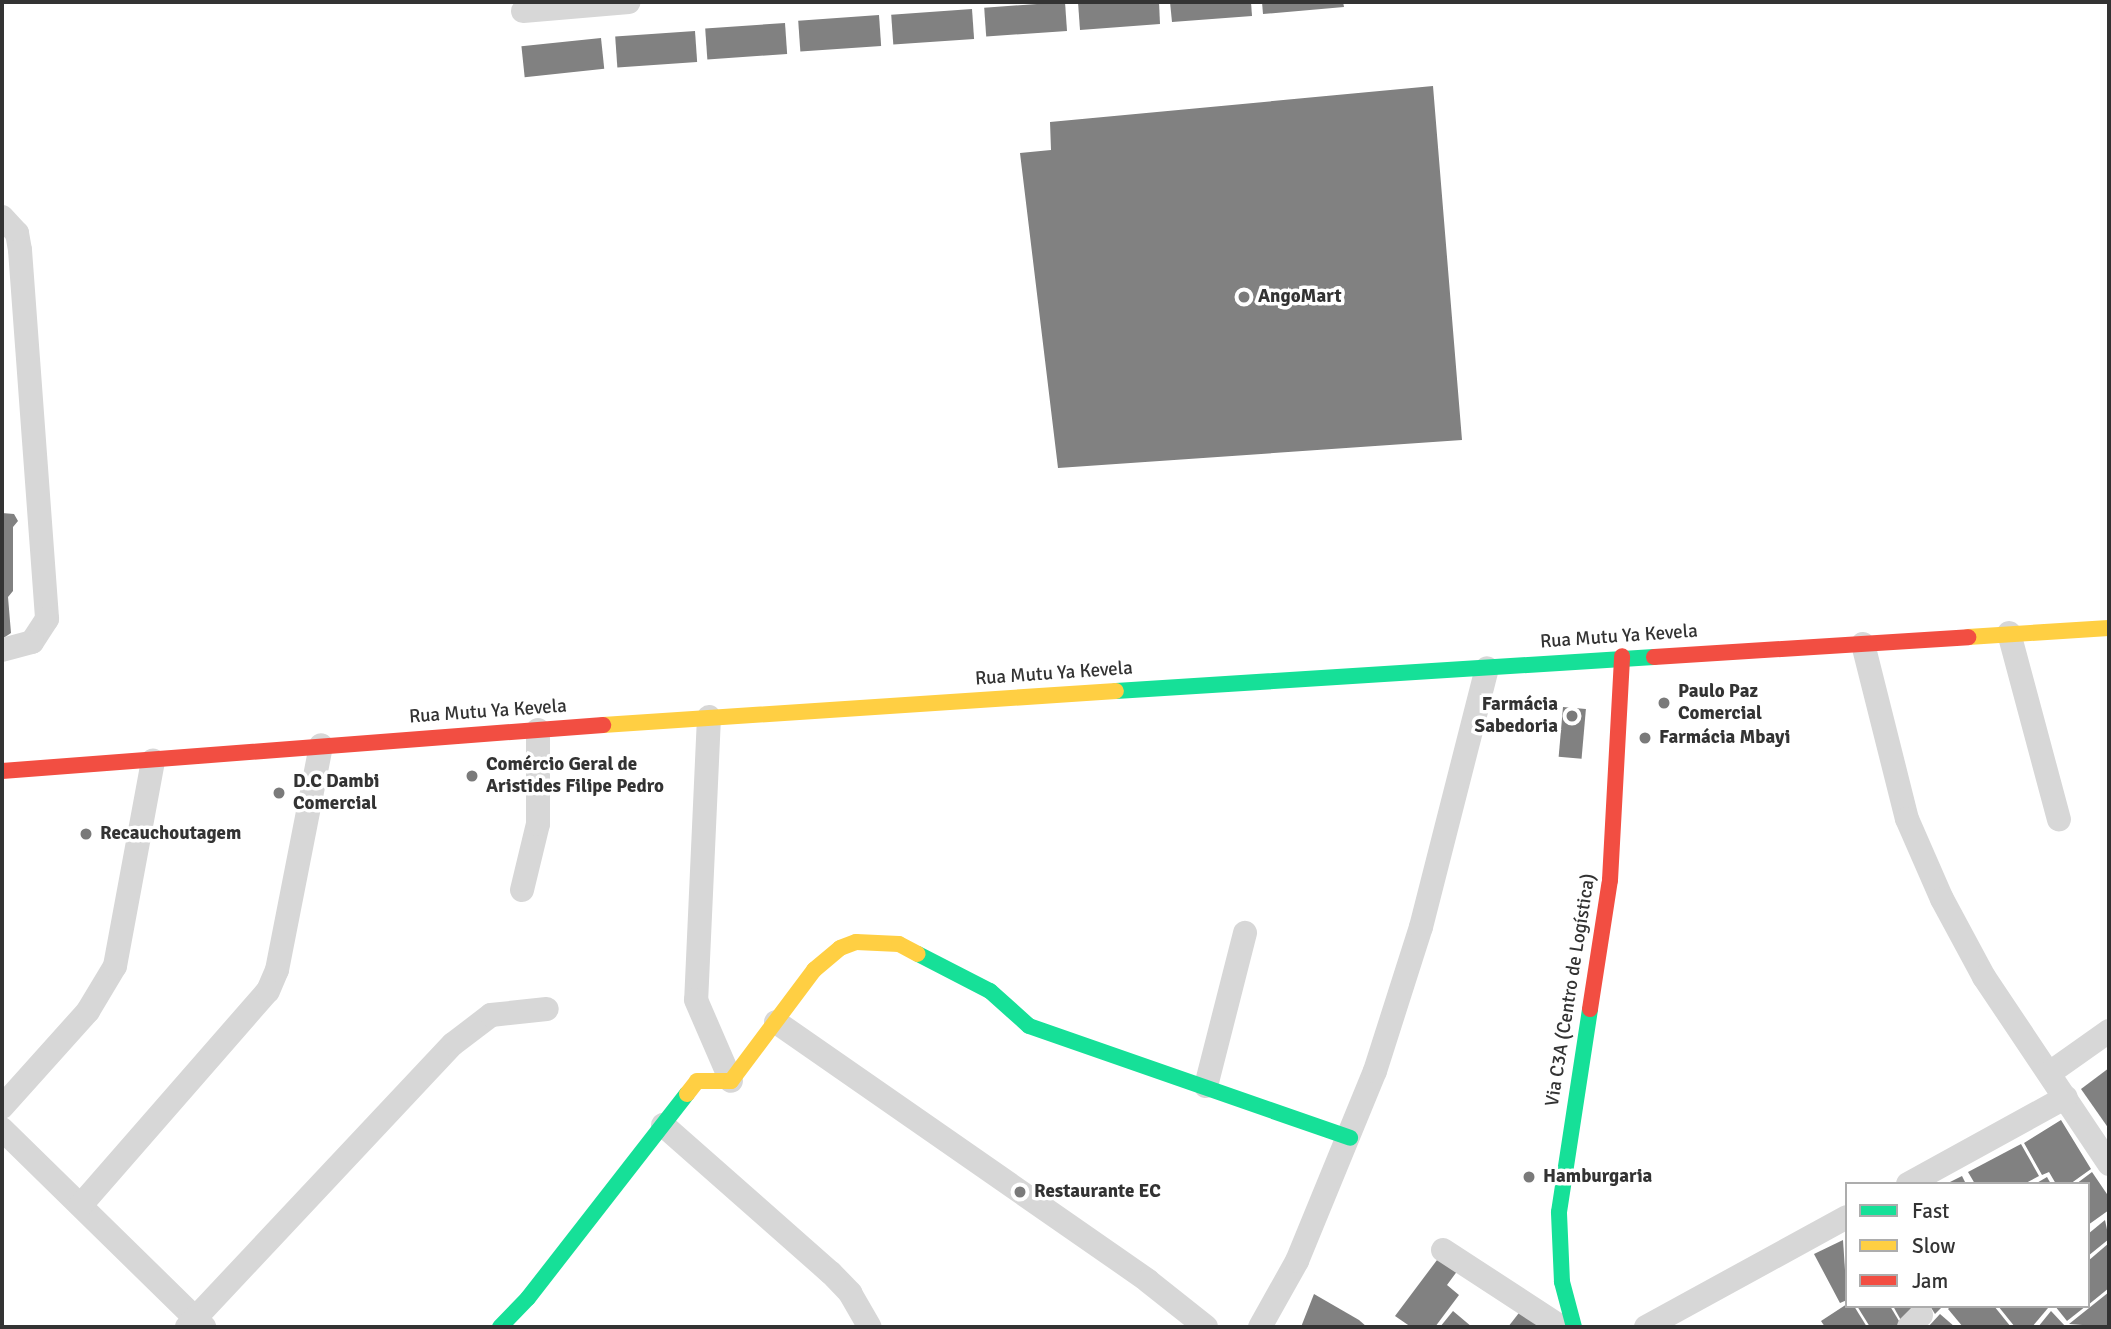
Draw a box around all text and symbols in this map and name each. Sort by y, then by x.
place label: AngoMart [1258,286,1342,308]
marker: AngoMart [1236,289,1252,305]
street label: Rua Mutu Ya Kevela [1539,620,1699,654]
street label: Rua Mutu Ya Kevela [974,657,1134,691]
place label: Paulo Paz Comercial [1678,681,1762,725]
place label: Farmácia Sabedoria [1475,694,1558,738]
street label: Rua Mutu Ya Kevela [408,695,568,729]
marker: Paulo Paz Comercial [1656,695,1672,711]
marker: Farmácia Sabedoria [1564,708,1580,724]
place label: Farmácia Mbayi [1659,727,1790,749]
marker: Farmácia Mbayi [1637,730,1653,746]
place label: Comércio Geral de Aristides Filipe Pedro [486,754,664,798]
marker: Comércio Geral de Aristides Filipe Pedro [464,768,480,784]
place label: D.C Dambi Comercial [293,771,380,815]
marker: D.C Dambi Comercial [271,785,287,801]
place label: Recauchoutagem [100,823,241,845]
marker: Recauchoutagem [78,826,94,842]
street label: Via C3A (Centro de Logística) [1541,872,1601,1108]
place label: Hamburgaria [1543,1166,1652,1188]
marker: Hamburgaria [1521,1169,1537,1185]
place label: Restaurante EC [1034,1181,1161,1203]
legend [1845,1182,2090,1308]
marker: Restaurante EC [1012,1184,1028,1200]
text: Fast [1912,1198,1949,1224]
text: Slow [1912,1233,1956,1259]
text: Jam [1912,1268,1948,1294]

